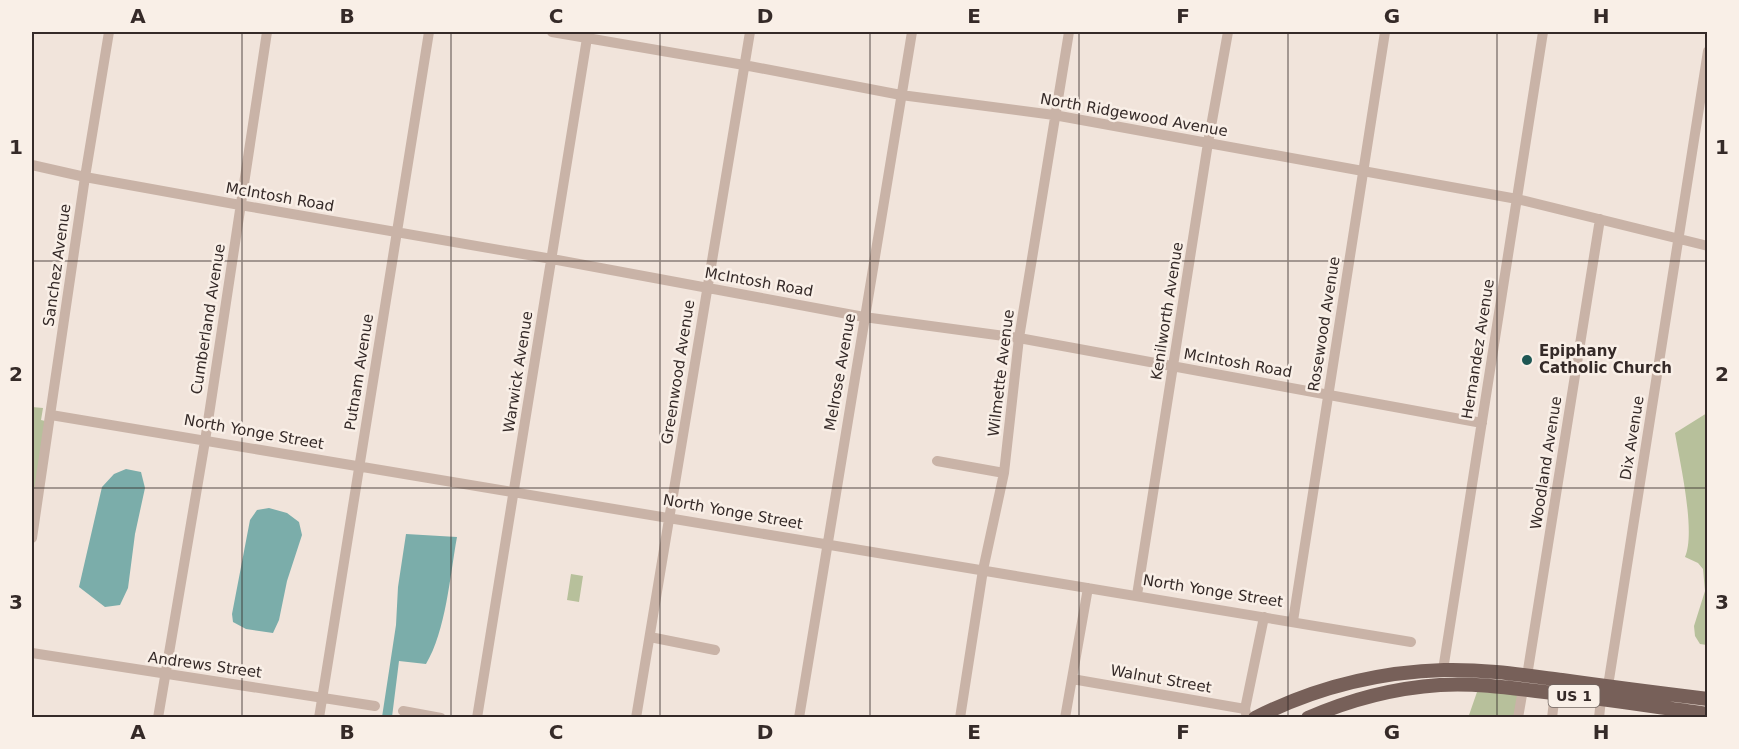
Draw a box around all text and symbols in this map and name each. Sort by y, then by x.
text: A [130,4,146,28]
text: B [339,4,355,28]
text: C [549,4,563,28]
text: D [757,4,773,28]
text: E [967,4,981,28]
text: F [1176,4,1190,28]
text: G [1384,4,1400,28]
text: H [1593,4,1609,28]
street label: North Ridgewood Avenue [1039,90,1229,140]
text: 1 [9,135,23,159]
text: 1 [1715,135,1729,159]
street label: McIntosh Road [224,179,336,215]
street label: Sanchez Avenue [39,203,75,327]
street label: Kenilworth Avenue [1147,241,1187,381]
street label: Cumberland Avenue [187,242,229,396]
street label: Rosewood Avenue [1304,255,1344,393]
street label: McIntosh Road [703,264,815,300]
street label: Hernandez Avenue [1458,278,1498,420]
street label: Greenwood Avenue [658,298,698,446]
street label: Wilmette Avenue [984,308,1018,438]
street label: Warwick Avenue [499,310,537,434]
street label: Putnam Avenue [341,312,377,432]
street label: Melrose Avenue [821,312,859,432]
place label: Epiphany Catholic Church [1539,342,1672,377]
street label: McIntosh Road [1182,345,1294,381]
marker: Epiphany Catholic Church [1520,353,1534,367]
text: 2 [9,362,23,386]
text: 2 [1715,362,1729,386]
street label: Woodland Avenue [1527,395,1565,531]
street label: Dix Avenue [1616,395,1648,481]
street label: North Yonge Street [183,411,325,453]
street label: North Yonge Street [662,491,804,533]
street label: North Yonge Street [1142,571,1284,611]
text: 3 [9,590,23,614]
text: 3 [1715,590,1729,614]
street label: Andrews Street [147,648,263,682]
street label: Walnut Street [1109,661,1213,697]
road number: US 1 [1548,685,1600,707]
text: A [130,720,146,744]
text: B [339,720,355,744]
text: C [549,720,563,744]
text: D [757,720,773,744]
text: E [967,720,981,744]
text: F [1176,720,1190,744]
text: G [1384,720,1400,744]
text: H [1593,720,1609,744]

